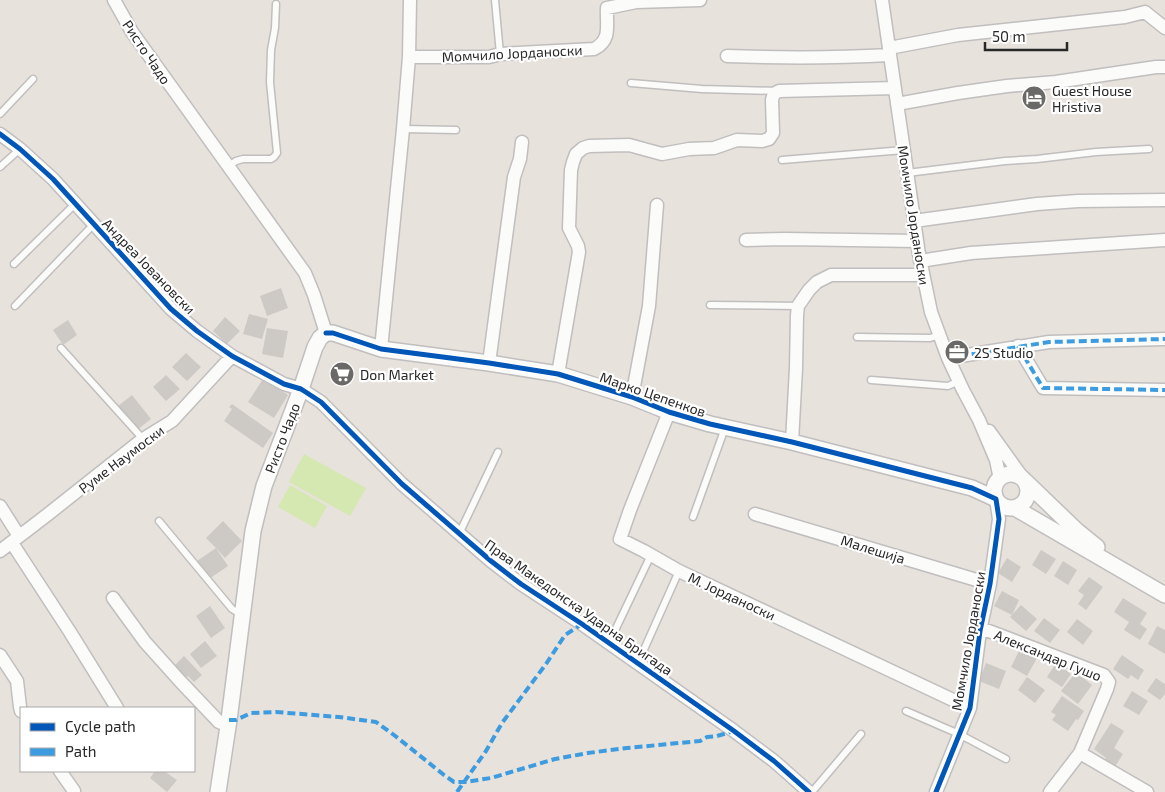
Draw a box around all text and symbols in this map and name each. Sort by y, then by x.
street label: Ристо Чадо [119,17,175,87]
scale bar [985,20,1068,52]
text: 50 m [992,27,1026,45]
street label: Момчило Јорданоски [441,41,583,65]
place label: Guest House Hristiva [1052,82,1132,115]
hotel icon: Guest House Hristiva [1021,85,1047,111]
street label: Момчило Јорданоски [895,144,933,286]
street label: Андреа Јовановски [99,215,199,317]
office icon: 2S Studio [944,339,970,365]
place label: 2S Studio [974,344,1033,361]
supermarket icon: Don Market [329,361,355,387]
place label: Don Market [360,366,434,383]
street label: Марко Цепенков [598,368,708,420]
street label: Ристо Чадо [261,400,303,476]
street label: Руме Наумоски [75,421,167,497]
street label: Малешија [839,531,907,567]
street label: Прва Македонска Ударна Бригада [482,535,676,679]
street label: М. Јорданоски [686,568,778,624]
street label: Момчило Јорданоски [947,570,989,712]
street label: Александар Гушо [992,626,1104,684]
legend [20,707,195,772]
text: Cycle path [65,717,136,735]
text: Path [65,742,96,760]

